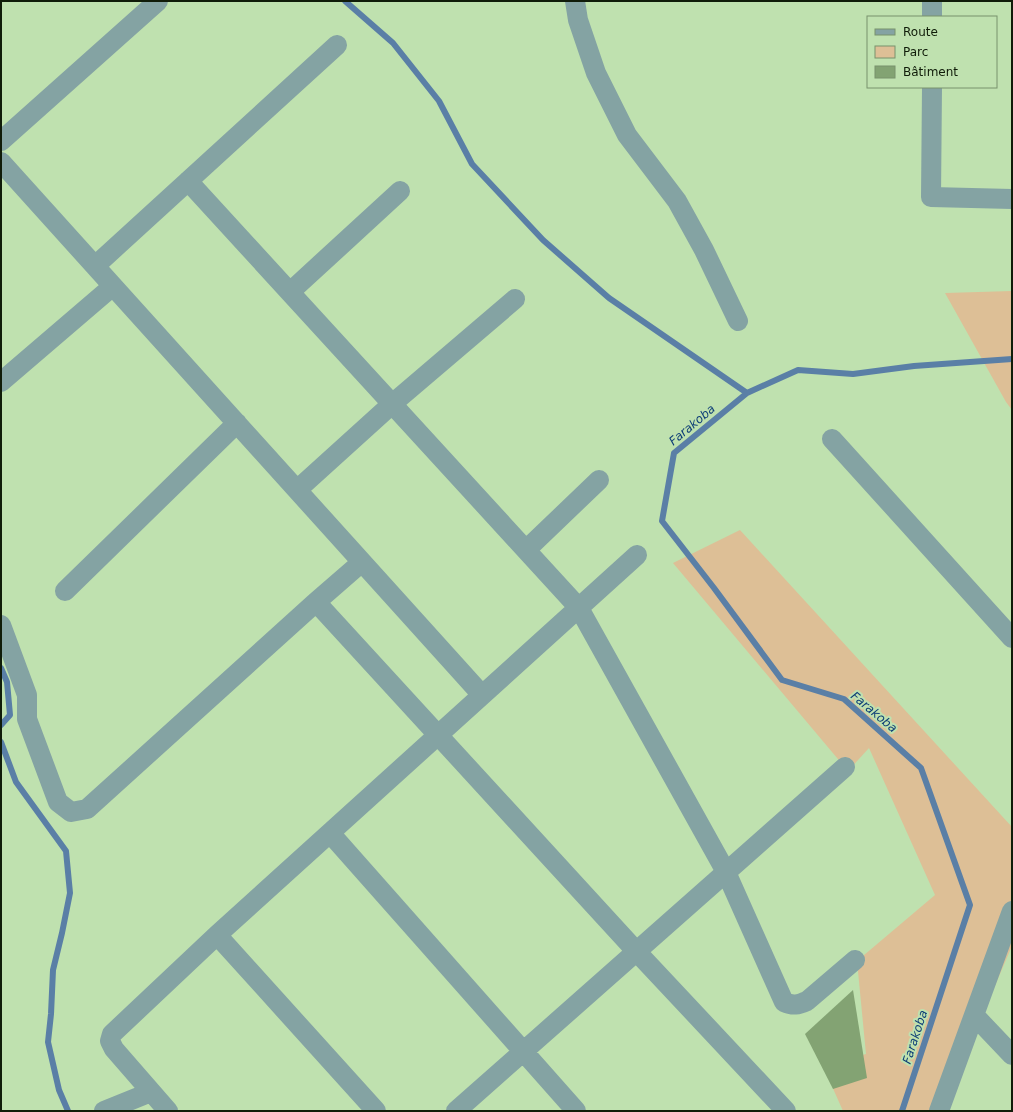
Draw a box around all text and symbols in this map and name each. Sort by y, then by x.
legend [867,16,997,88]
text: Route [903,25,938,39]
text: Parc [903,45,928,59]
text: Bâtiment [903,65,958,79]
water label: Farakoba [666,402,718,448]
water label: Farakoba [848,689,900,735]
water label: Farakoba [900,1008,930,1066]

